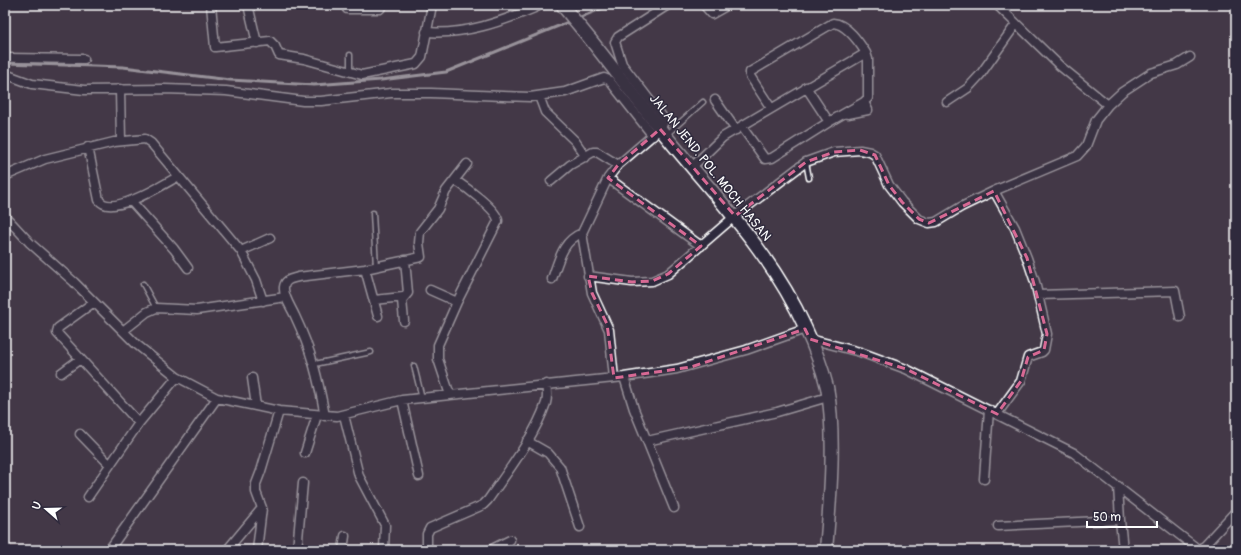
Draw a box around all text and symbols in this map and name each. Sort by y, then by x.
street label: JALAN JEND. POL. MOCH HASAN [646,91,775,245]
north arrow [26,489,66,529]
text: U [30,500,44,511]
scale bar [1087,503,1157,529]
text: 50 m [1093,510,1121,525]

